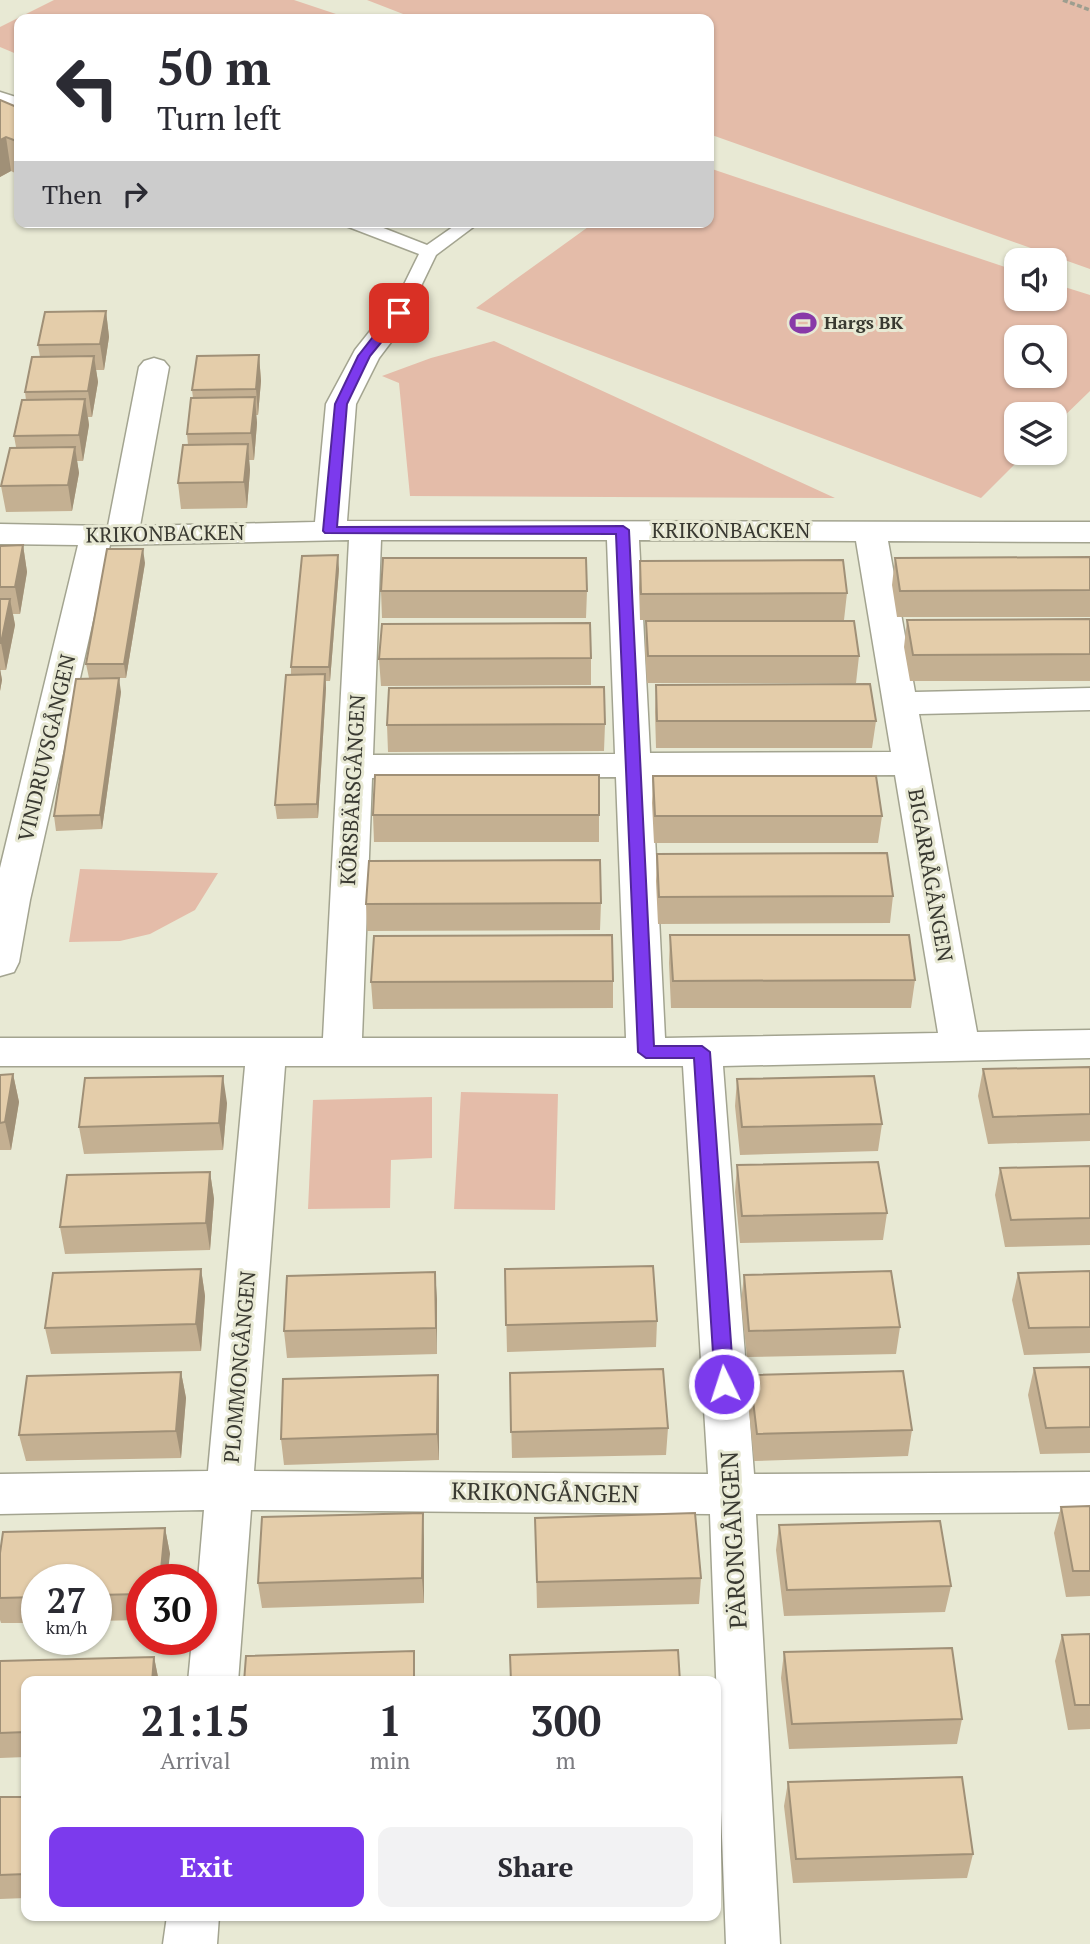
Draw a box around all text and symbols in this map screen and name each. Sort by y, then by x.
text: 50 m [157,34,271,99]
icon: left [42,42,133,133]
text: Turn left [157,97,281,139]
icon: right [116,175,154,213]
text: Then [42,177,102,211]
map controls [1004,248,1067,465]
button: sound [1004,248,1067,311]
pin [369,283,429,343]
icon: arrive [380,294,418,332]
sports icon: Hargs BK [788,308,818,338]
place label: Hargs BK [824,310,903,334]
button: search [1004,325,1067,388]
button: layers [1004,402,1067,465]
street label: KRIKONBACKEN [652,516,810,544]
street label: KRIKONBACKEN [85,518,245,548]
street label: VINDRUVSGÅNGEN [11,651,81,844]
street label: KÖRSBÄRSGÅNGEN [333,694,371,886]
street label: BIGARRÅGÅNGEN [902,786,960,964]
street label: PLOMMONGÅNGEN [217,1270,261,1464]
position arrow [687,1347,761,1421]
street label: PÄRONGÅNGEN [712,1451,754,1629]
street label: KRIKONGÅNGEN [451,1474,639,1510]
speed limit sign: 30 [126,1564,217,1655]
text: 27 [47,1577,86,1623]
text: km/h [46,1615,87,1639]
text: 21:15 [141,1692,250,1748]
text: 1 [378,1692,402,1748]
text: 300 [530,1692,601,1748]
text: Arrival [160,1745,231,1776]
text: min [370,1745,410,1776]
text: m [556,1745,576,1776]
button: Exit [49,1827,364,1907]
button: Share [378,1827,693,1907]

